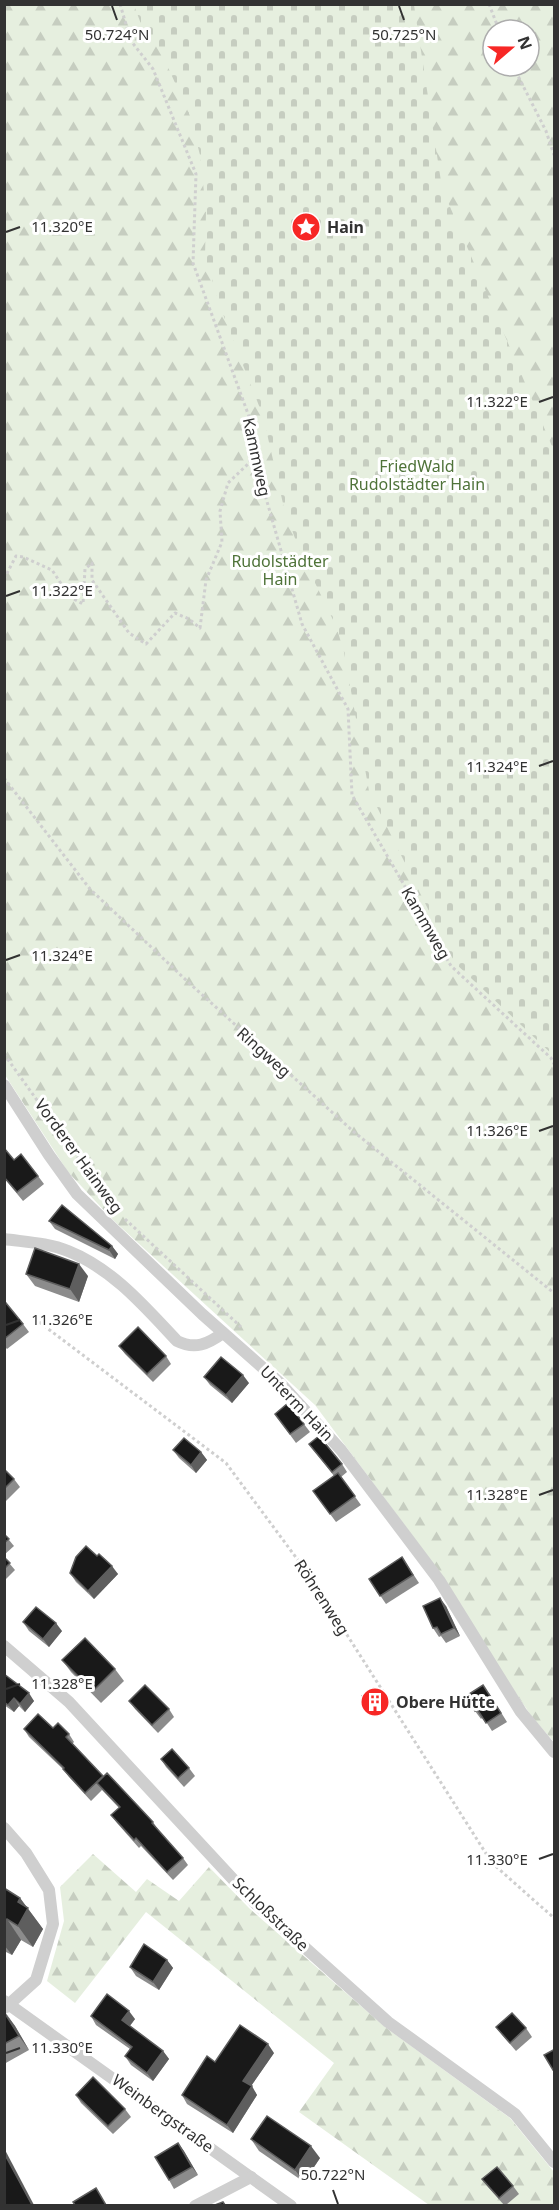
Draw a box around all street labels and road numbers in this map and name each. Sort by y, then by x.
street label: Kammweg [238,415,276,499]
street label: Kammweg [396,883,456,963]
street label: Ringweg [232,1022,296,1082]
street label: Vorderer Hainweg [30,1094,128,1218]
street label: Unterm Hain [255,1360,339,1446]
street label: Röhrenweg [289,1555,355,1639]
street label: Schloßstraße [228,1872,314,1956]
street label: Weinbergstraße [108,2069,218,2157]

